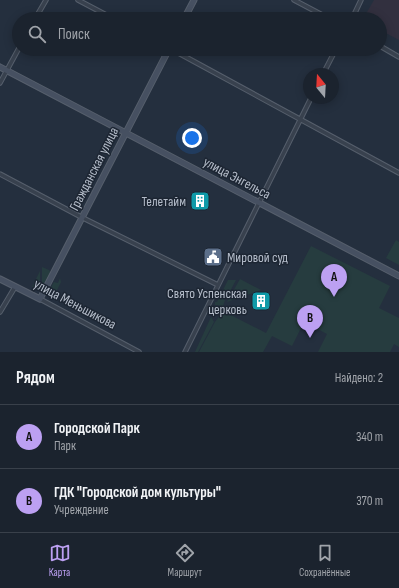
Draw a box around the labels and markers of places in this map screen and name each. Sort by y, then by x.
building icon: Телетайм [189,190,211,212]
place label: Телетайм [142,193,186,210]
public building icon: Мировой суд [202,246,224,268]
place label: Мировой суд [227,249,288,266]
pin: A [321,264,347,297]
place label: Свято Успенская церковь [167,285,247,318]
building icon: Свято Успенская церковь [250,290,272,312]
pin: B [297,305,323,338]

